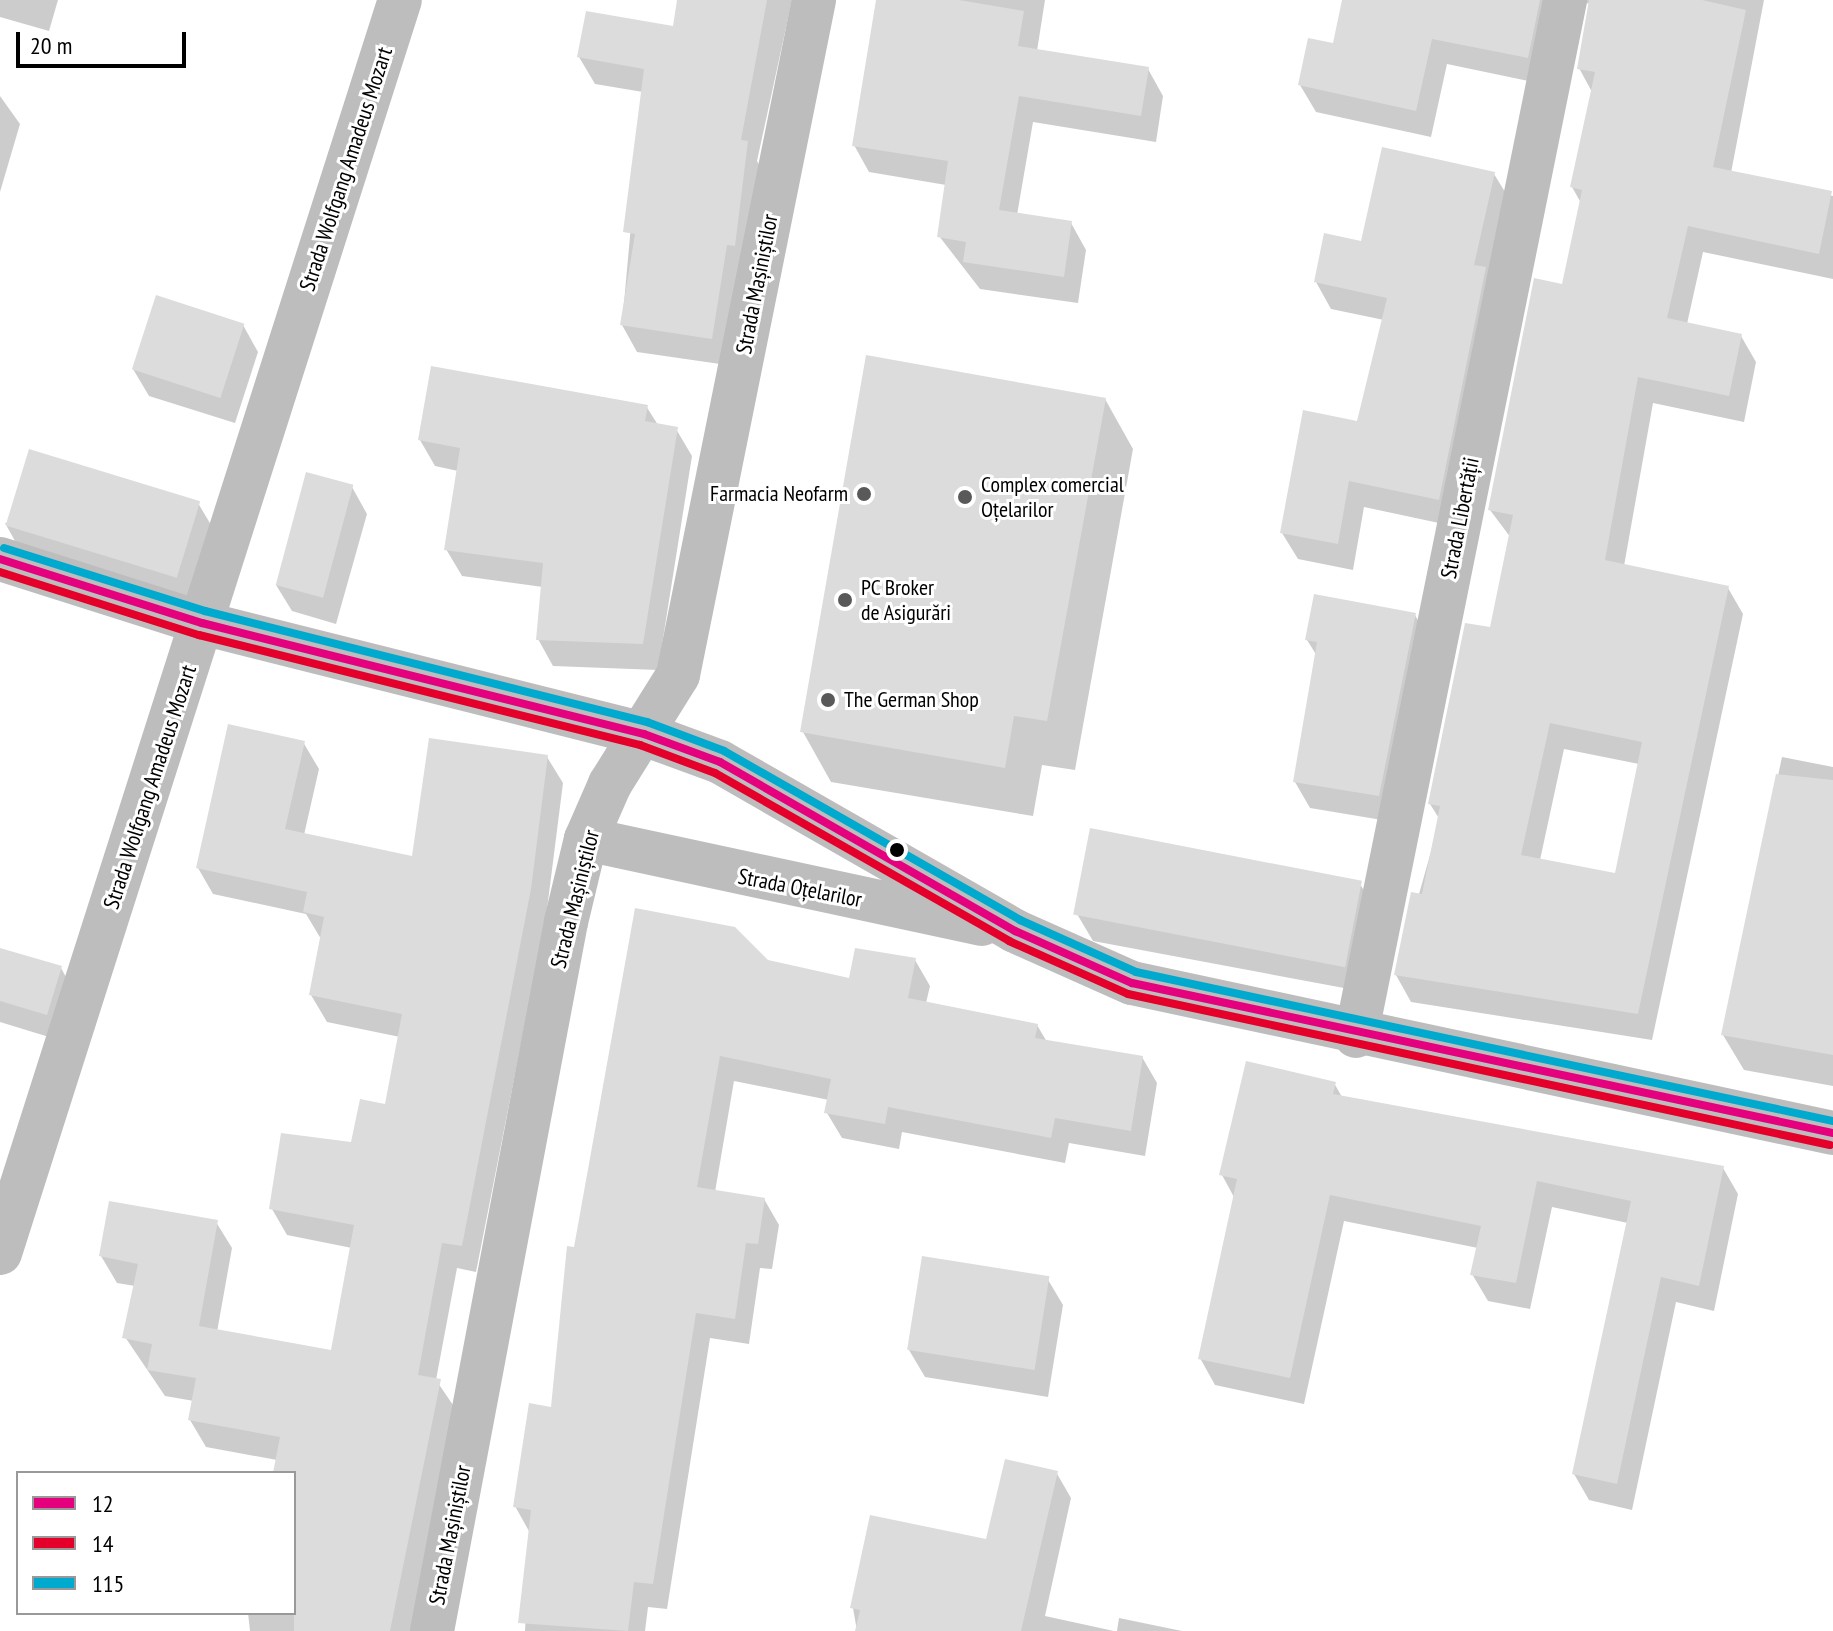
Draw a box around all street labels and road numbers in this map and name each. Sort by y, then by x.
street label: Strada Wolfgang Amadeus Mozart [294,43,398,295]
street label: Strada Mașiniștilor [731,212,783,356]
street label: Strada Libertății [1435,455,1485,581]
street label: Strada Wolfgang Amadeus Mozart [98,661,202,913]
street label: Strada Mașiniștilor [545,827,605,971]
street label: Strada Oțelarilor [736,863,864,913]
street label: Strada Mașiniștilor [424,1463,476,1607]

